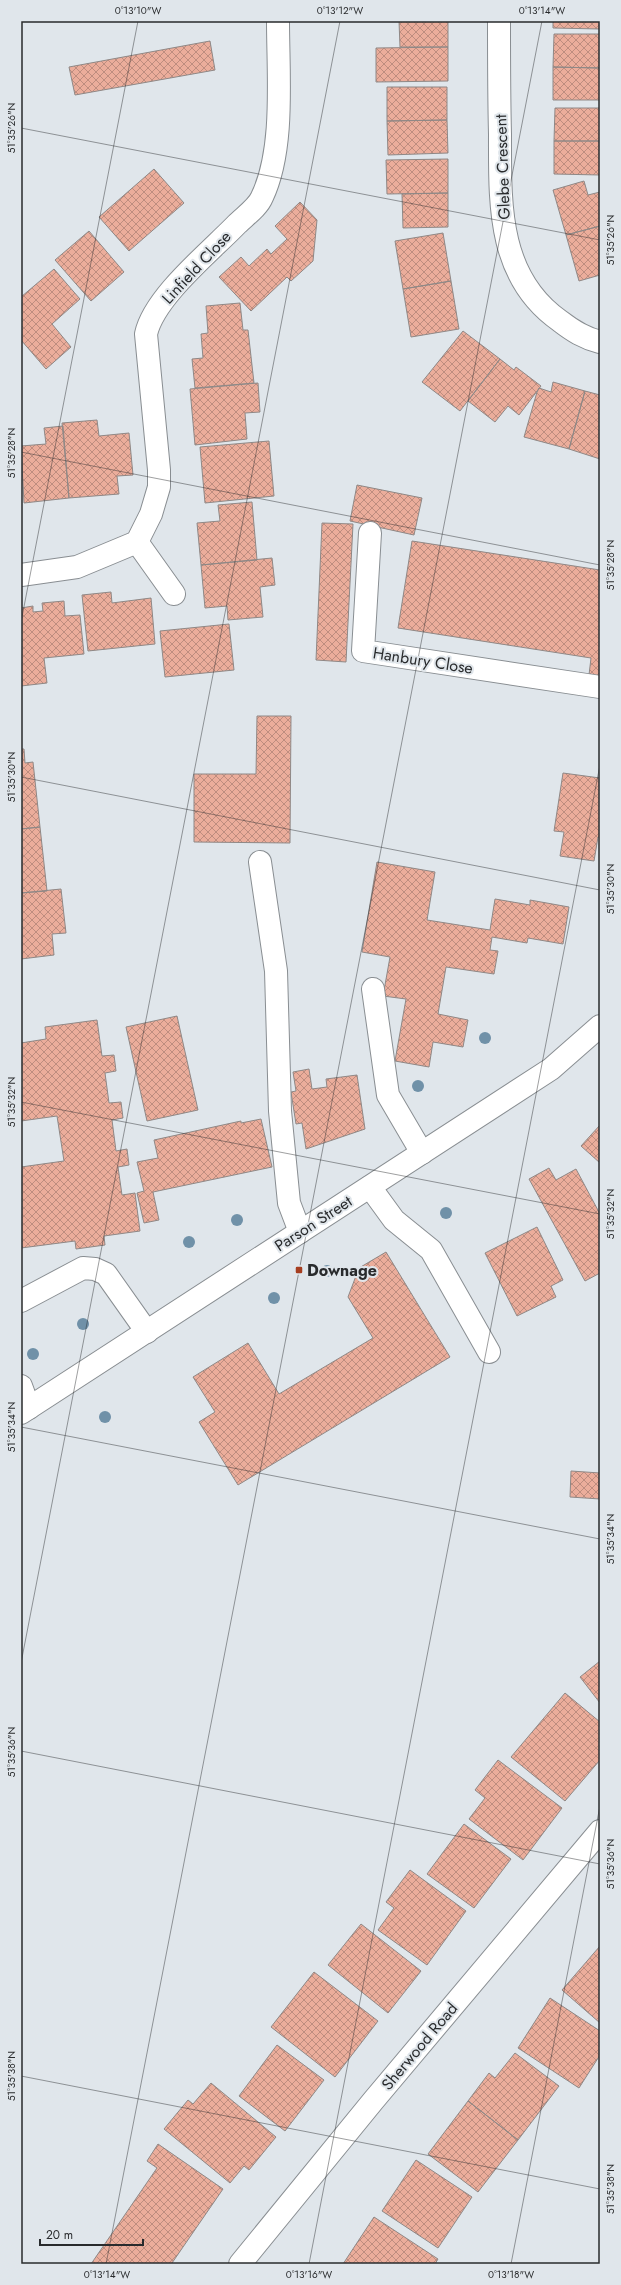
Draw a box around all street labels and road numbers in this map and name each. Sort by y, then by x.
street label: Glebe Crescent [489,114,516,220]
street label: Linfield Close [156,226,236,309]
street label: Hanbury Close [371,641,475,680]
street label: Parson Street [270,1190,357,1257]
street label: Sherwood Road [376,1998,463,2095]

